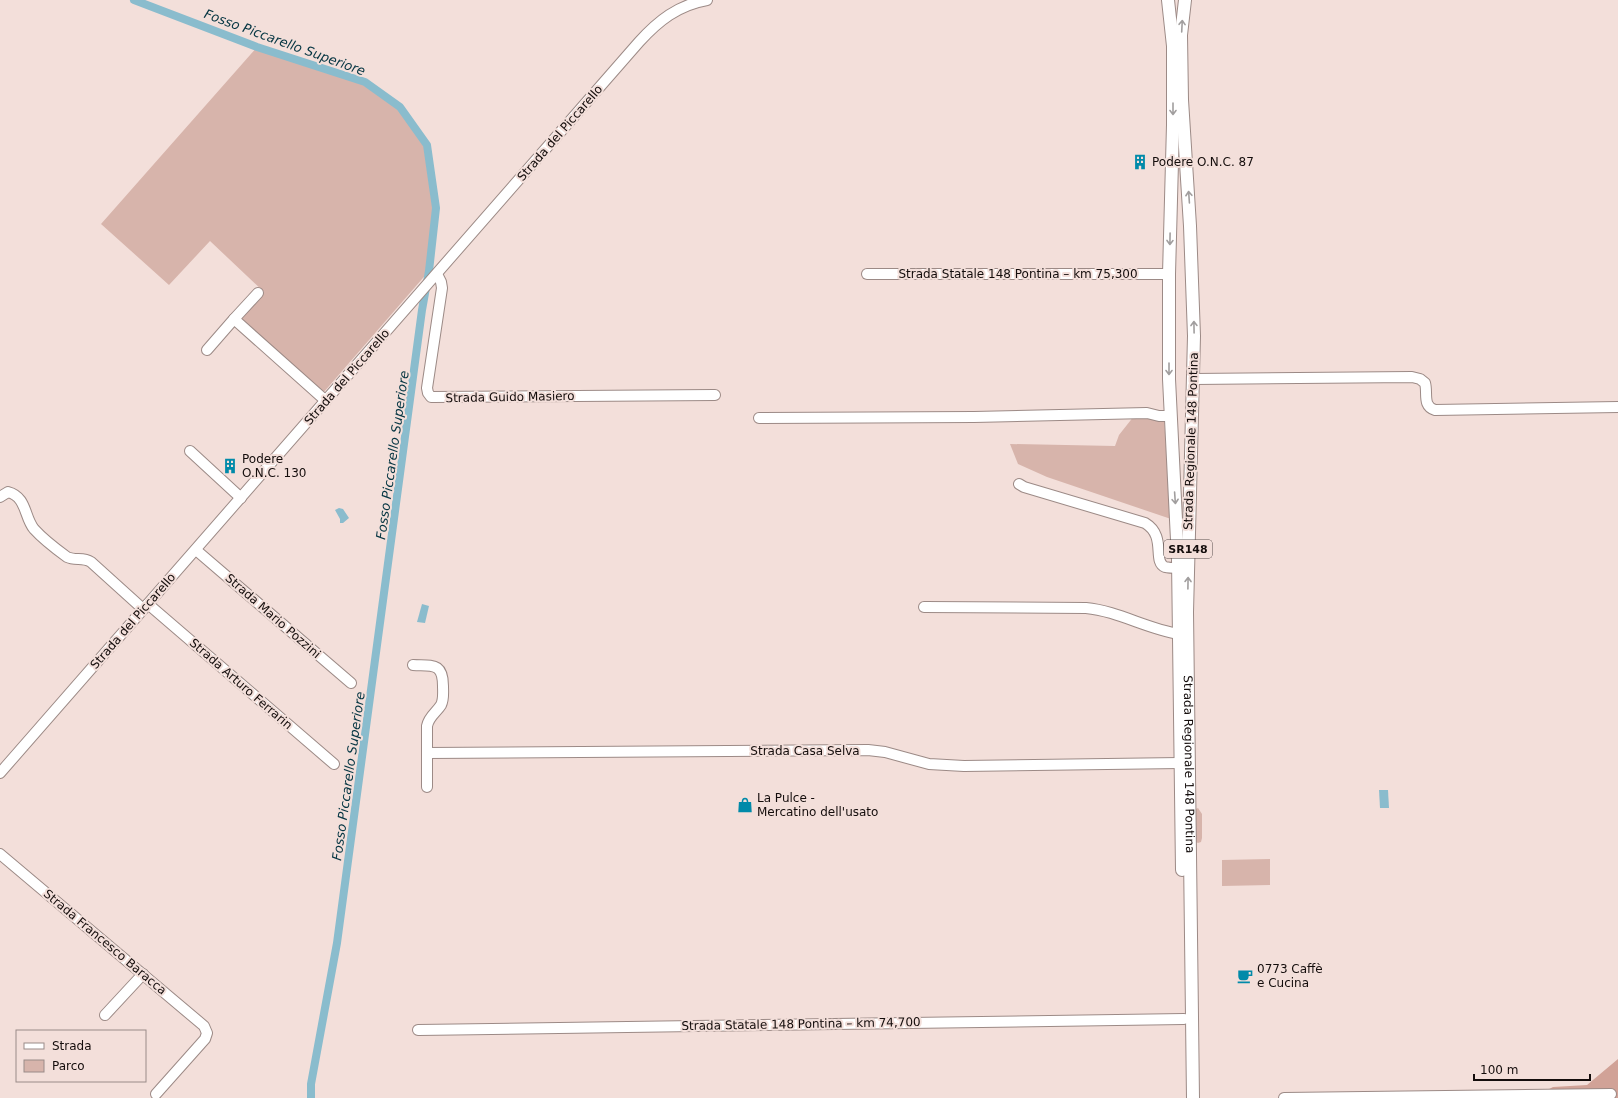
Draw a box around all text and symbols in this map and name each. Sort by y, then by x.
water label: Fosso Piccarello Superiore [202,6,367,79]
one-way arrow [1178,20,1185,33]
street label: Strada del Piccarello [515,82,605,184]
one-way arrow [1169,102,1177,115]
building icon: Podere O.N.C. 87 [1131,153,1149,171]
place label: Podere O.N.C. 87 [1152,155,1254,169]
one-way arrow [1185,191,1192,204]
one-way arrow [1166,232,1174,245]
street label: Strada Statale 148 Pontina – km 75,300 [898,267,1138,281]
one-way arrow [1190,321,1198,334]
street label: Strada del Piccarello [302,326,392,428]
street label: Strada Regionale 148 Pontina [1181,352,1201,530]
one-way arrow [1165,362,1173,375]
water label: Fosso Piccarello Superiore [373,370,412,540]
street label: Strada Guido Masiero [445,389,575,405]
place label: Podere O.N.C. 130 [242,452,306,480]
building icon: Podere O.N.C. 130 [221,457,239,475]
one-way arrow [1171,491,1178,504]
road number: SR148 [1164,540,1212,558]
street label: Strada del Piccarello [88,570,178,672]
street label: Strada Mario Pozzini [223,571,323,661]
one-way arrow [1184,577,1192,590]
street label: Strada Arturo Ferrarin [187,636,295,732]
street label: Strada Regionale 148 Pontina [1181,675,1197,853]
water label: Fosso Piccarello Superiore [329,691,368,861]
street label: Strada Casa Selva [750,744,860,758]
place label: La Pulce - Mercatino dell'usato [757,791,878,819]
shop icon: La Pulce - Mercatino dell'usato [736,796,754,814]
street label: Strada Francesco Baracca [41,887,169,997]
place label: 0773 Caffè e Cucina [1257,962,1323,990]
cafe icon: 0773 Caffè e Cucina [1236,967,1254,985]
street label: Strada Statale 148 Pontina – km 74,700 [681,1015,921,1033]
legend [16,1030,146,1082]
text: Strada [52,1039,92,1053]
scale bar [1474,1056,1590,1082]
text: Parco [52,1059,85,1073]
text: 100 m [1480,1063,1518,1077]

